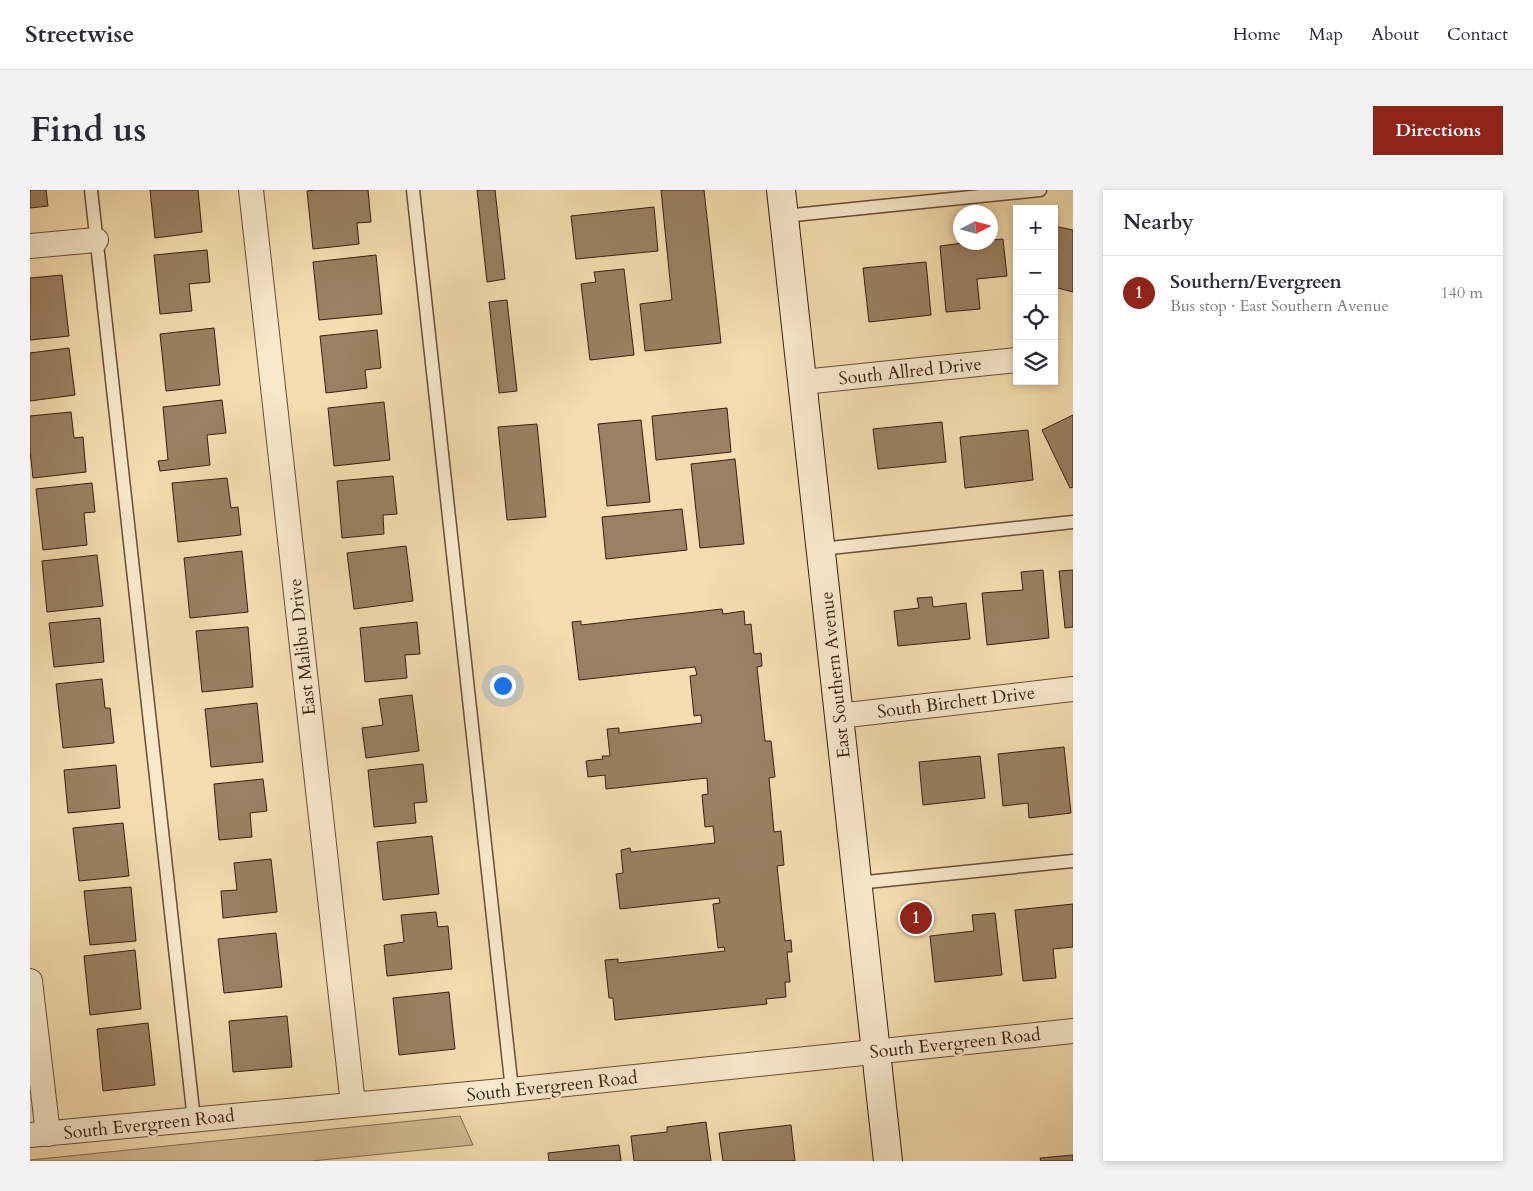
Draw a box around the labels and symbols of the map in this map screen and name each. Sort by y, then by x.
north arrow [953,205,998,250]
street label: South Allred Drive [837,352,983,391]
street label: East Malibu Drive [283,577,322,717]
street label: East Southern Avenue [814,590,857,760]
your location [490,673,516,699]
street label: South Birchett Drive [876,680,1036,725]
pin: 1 [900,899,932,937]
street label: South Evergreen Road [868,1022,1042,1065]
street label: South Evergreen Road [465,1065,639,1108]
street label: South Evergreen Road [62,1103,236,1146]

